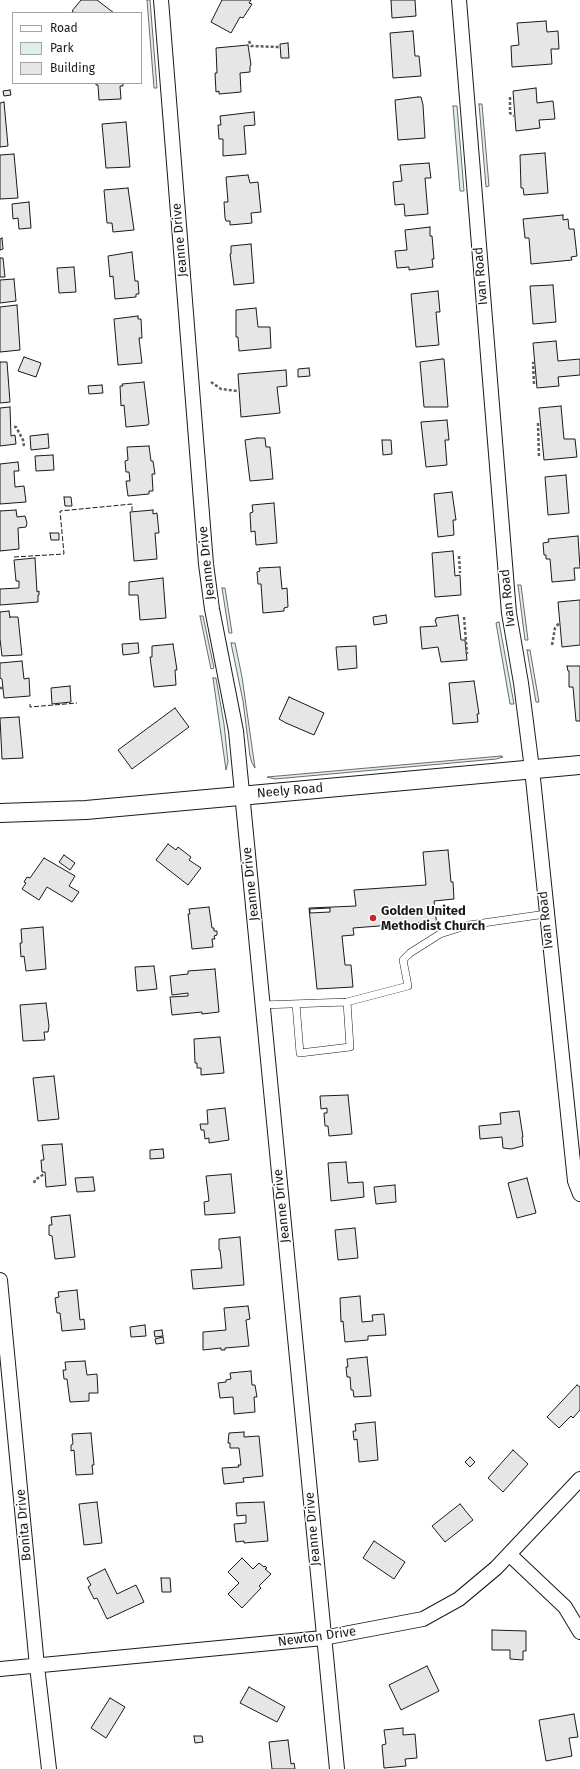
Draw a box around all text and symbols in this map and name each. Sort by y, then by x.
legend [12,12,142,84]
text: Road [50,21,78,35]
text: Park [50,41,74,55]
text: Building [50,61,95,75]
street label: Jeanne Drive [169,202,191,278]
street label: Ivan Road [471,246,491,306]
street label: Jeanne Drive [195,525,219,601]
street label: Ivan Road [497,568,519,628]
street label: Neely Road [256,780,324,802]
street label: Jeanne Drive [239,846,263,922]
street label: Ivan Road [535,890,557,950]
place label: Golden United Methodist Church [381,903,485,934]
marker: Golden United Methodist Church [368,913,378,923]
street label: Jeanne Drive [270,1168,294,1244]
street label: Bonita Drive [13,1488,35,1562]
street label: Jeanne Drive [302,1491,324,1567]
street label: Newton Drive [277,1624,357,1650]

